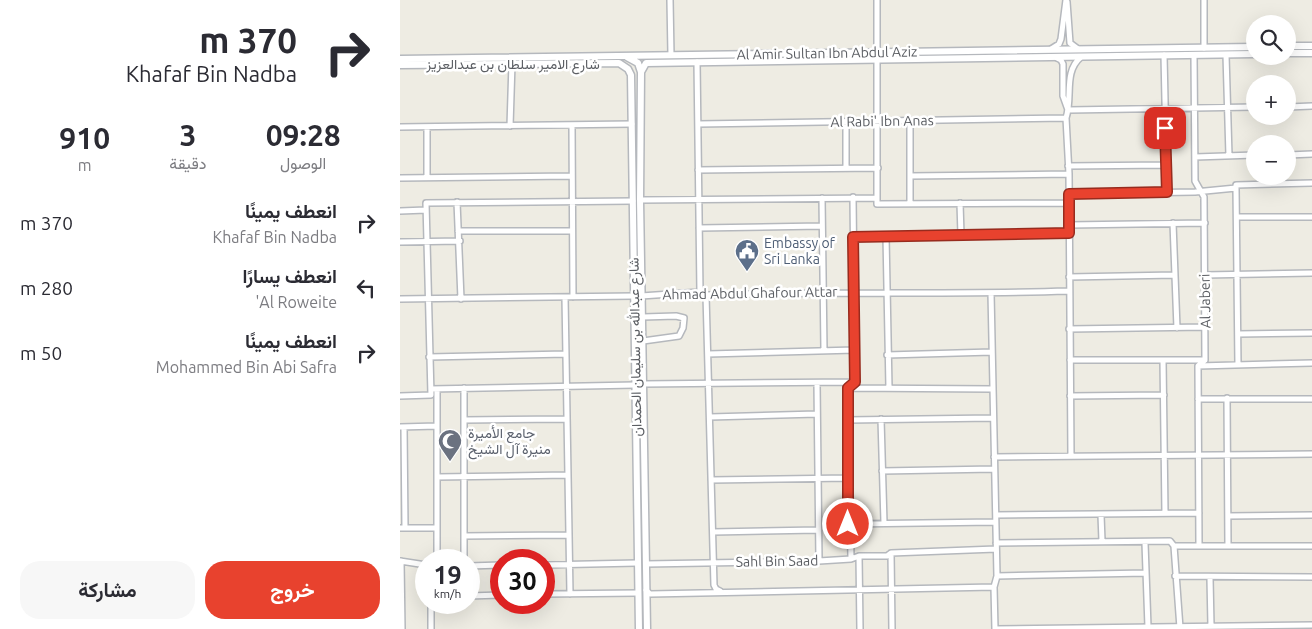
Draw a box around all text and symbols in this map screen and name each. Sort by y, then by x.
map controls [1246,15,1296,185]
button: search [1246,15,1296,65]
text: 370 m [199,20,297,60]
icon: right [315,20,380,85]
street label: Al Amir Sultan Ibn Abdul Aziz [736,43,918,63]
street label: شارع الامير سلطان بن عبدالعزيز [425,56,600,75]
text: Khafaf Bin Nadba [126,61,297,86]
button: + [1246,75,1296,125]
pin [1144,107,1186,149]
street label: Al Rabi' Ibn Anas [830,112,934,130]
icon: arrive [1151,114,1179,142]
text: 3 [179,118,196,152]
text: 09:28 [266,118,341,152]
text: 910 [59,121,110,155]
button: − [1246,135,1296,185]
text: دقيقة [169,154,206,172]
text: الوصول [280,154,326,172]
text: m [78,156,92,174]
text: انعطف يمينًا [245,200,337,222]
icon: right [352,209,380,237]
text: 370 m [20,212,73,234]
text: Khafaf Bin Nadba [212,228,337,246]
place label: Embassy of Sri Lanka [764,235,836,267]
public building icon: Embassy of Sri Lanka [734,238,760,272]
street label: شارع عبدالله بن سليمان الحمدان [625,257,648,437]
text: انعطف يسارًا [243,265,337,287]
icon: left [352,274,380,302]
street label: Al Jaberi [1197,274,1213,328]
text: 280 m [20,277,73,299]
street label: Ahmad Abdul Ghafour Attar [662,283,838,303]
text: Al Roweite' [255,293,337,311]
text: انعطف يمينًا [245,330,337,352]
icon: right [352,339,380,367]
text: 50 m [20,342,62,364]
text: Mohammed Bin Abi Safra [156,358,337,376]
place label: جامع الأميرة منيرة آل الشيخ [468,425,551,460]
mosque icon: جامع الأميرة منيرة آل الشيخ [437,428,463,462]
position arrow [821,497,873,549]
speed limit sign: 30 [490,549,555,614]
street label: Sahl Bin Saad [735,552,819,570]
button: مشاركة [20,561,195,619]
button: خروج [205,561,380,619]
text: 19 [433,561,462,589]
text: km/h [434,587,461,600]

